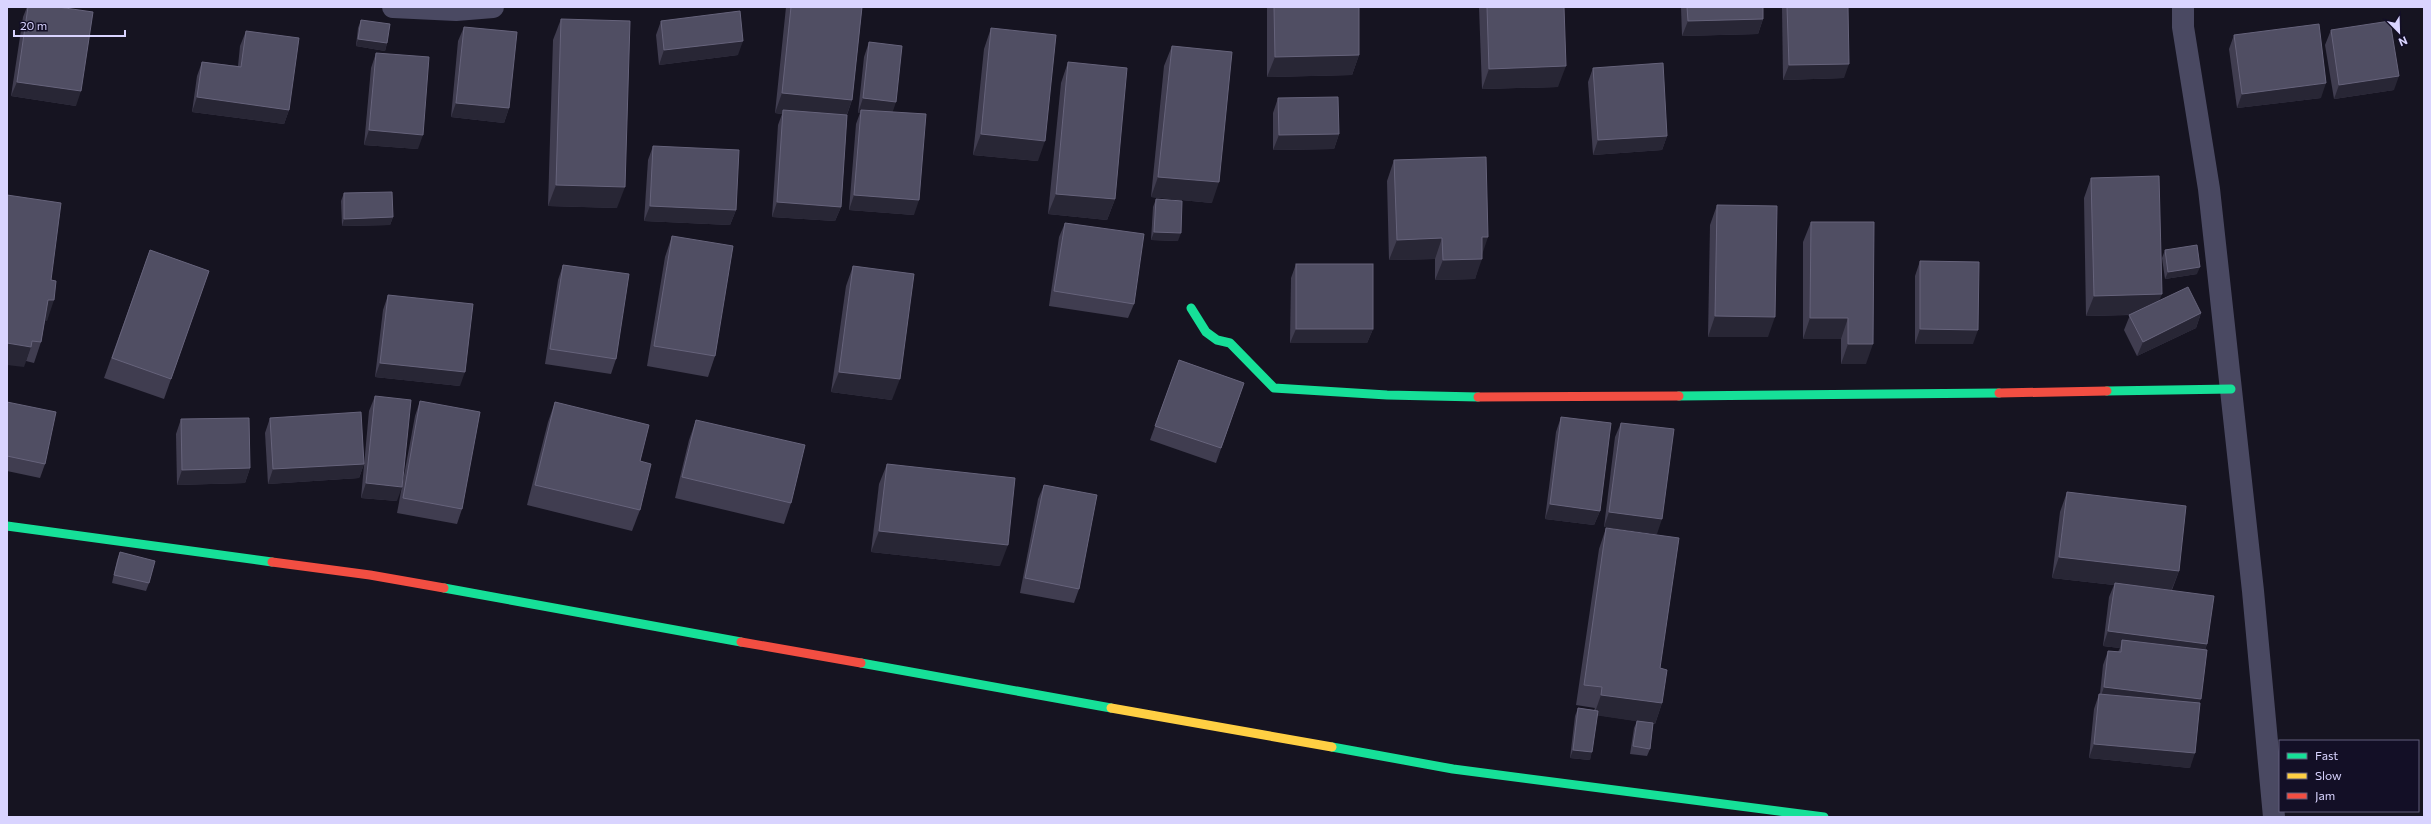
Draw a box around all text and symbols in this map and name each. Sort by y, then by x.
scale bar [14,12,125,38]
north arrow [2379,12,2419,52]
text: 20 m [20,18,47,32]
text: N [2397,34,2409,49]
legend [2279,740,2419,812]
text: Fast [2315,748,2338,762]
text: Slow [2315,768,2342,782]
text: Jam [2315,788,2335,803]

